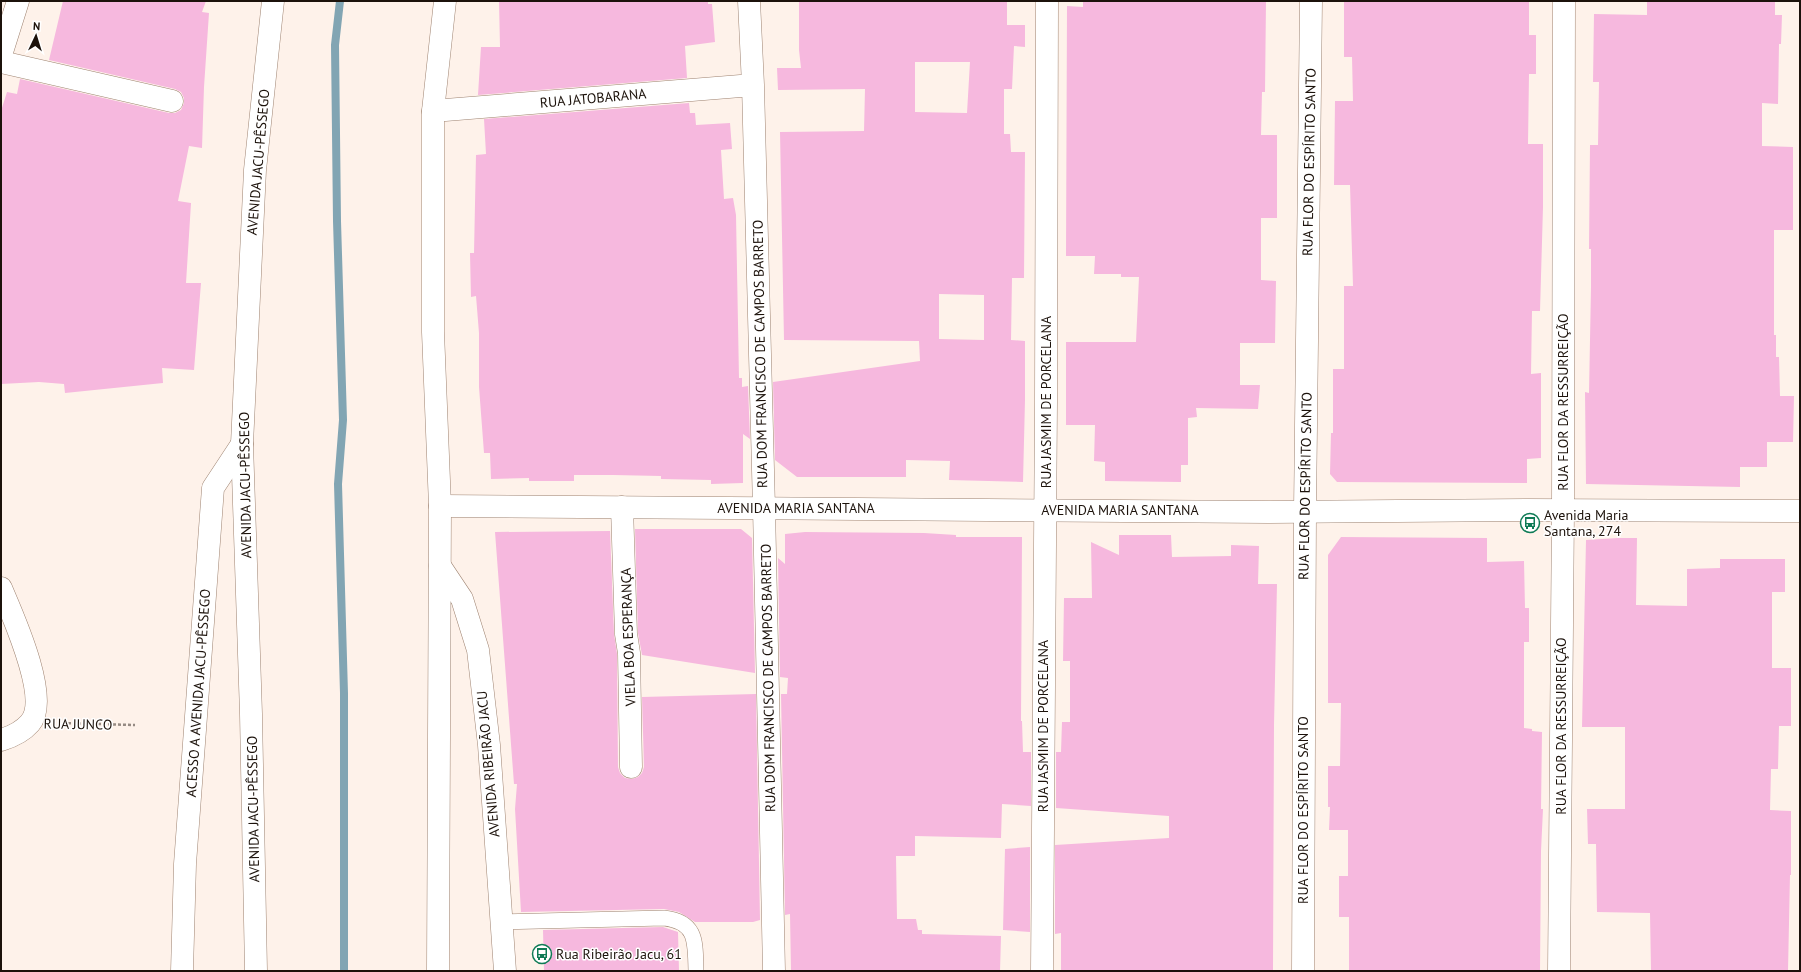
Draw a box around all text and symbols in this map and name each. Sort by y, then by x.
north arrow [16,16,56,56]
text: N [33,19,41,33]
street label: RUA FLOR DO ESPÍRITO SANTO [1298,68,1320,256]
street label: RUA JATOBARANA [539,84,648,112]
street label: AVENIDA JACU-PÊSSEGO [243,88,273,236]
street label: RUA DOM FRANCISCO DE CAMPOS BARRETO [749,220,771,488]
street label: RUA FLOR DA RESSURREIÇÃO [1554,313,1572,491]
street label: RUA JASMIM DE PORCELANA [1037,315,1055,488]
street label: RUA FLOR DO ESPÍRITO SANTO [1294,392,1316,580]
street label: AVENIDA JACU-PÊSSEGO [235,412,255,558]
street label: AVENIDA MARIA SANTANA [717,499,875,517]
street label: AVENIDA MARIA SANTANA [1041,501,1199,519]
place label: Avenida Maria Santana, 274 [1544,506,1629,540]
bus stop icon: Avenida Maria Santana, 274 [1519,512,1541,534]
street label: RUA DOM FRANCISCO DE CAMPOS BARRETO [757,544,779,812]
street label: VIELA BOA ESPERANÇA [617,567,639,708]
street label: ACESSO A AVENIDA JACU-PÊSSEGO [182,588,214,798]
street label: RUA FLOR DA RESSURREIÇÃO [1552,637,1570,815]
street label: RUA JASMIM DE PORCELANA [1034,639,1052,812]
street label: AVENIDA RIBEIRÃO JACU [473,690,503,838]
street label: RUA JUNCO [44,714,112,734]
street label: RUA FLOR DO ESPÍRITO SANTO [1294,716,1312,904]
street label: AVENIDA JACU-PÊSSEGO [243,736,263,882]
bus stop icon: Rua Ribeirão Jacu, 61 [531,943,553,965]
place label: Rua Ribeirão Jacu, 61 [556,945,682,963]

